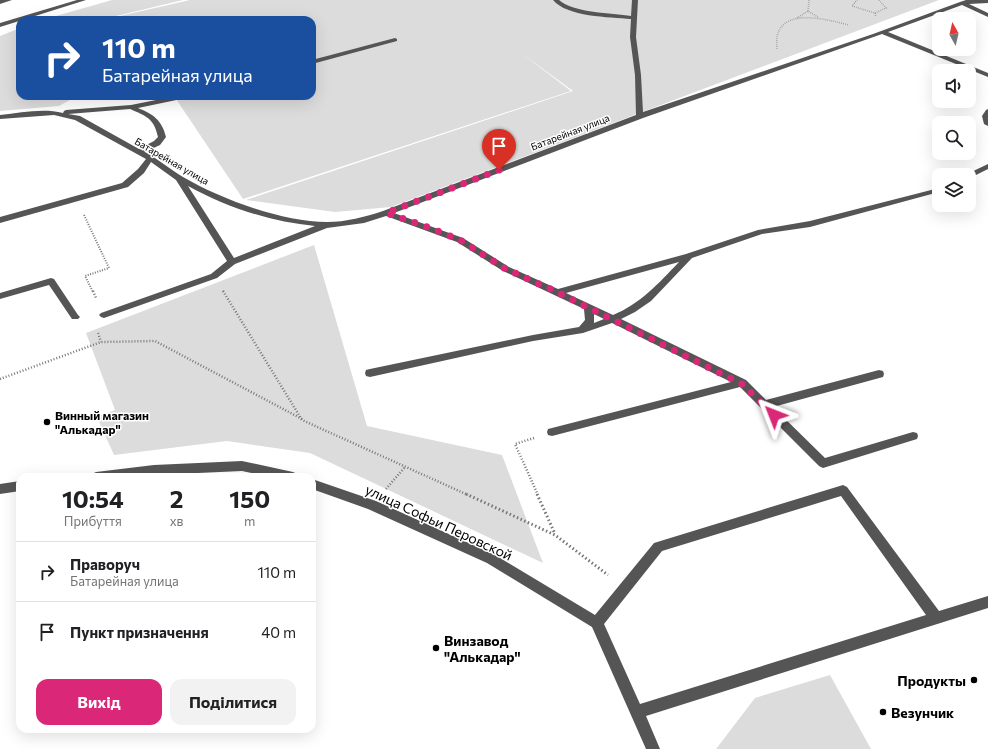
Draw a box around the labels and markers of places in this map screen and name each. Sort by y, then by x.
pin [482,129,516,170]
place label: Винный магазин "Алькадар" [55,408,149,436]
marker: Винный магазин "Алькадар" [42,417,52,427]
place label: Винзавод "Алькадар" [444,632,521,665]
marker: Винзавод "Алькадар" [431,643,441,653]
place label: Продукты [897,672,966,689]
marker: Продукты [969,675,979,685]
place label: Везунчик [891,704,954,721]
marker: Везунчик [878,707,888,717]

